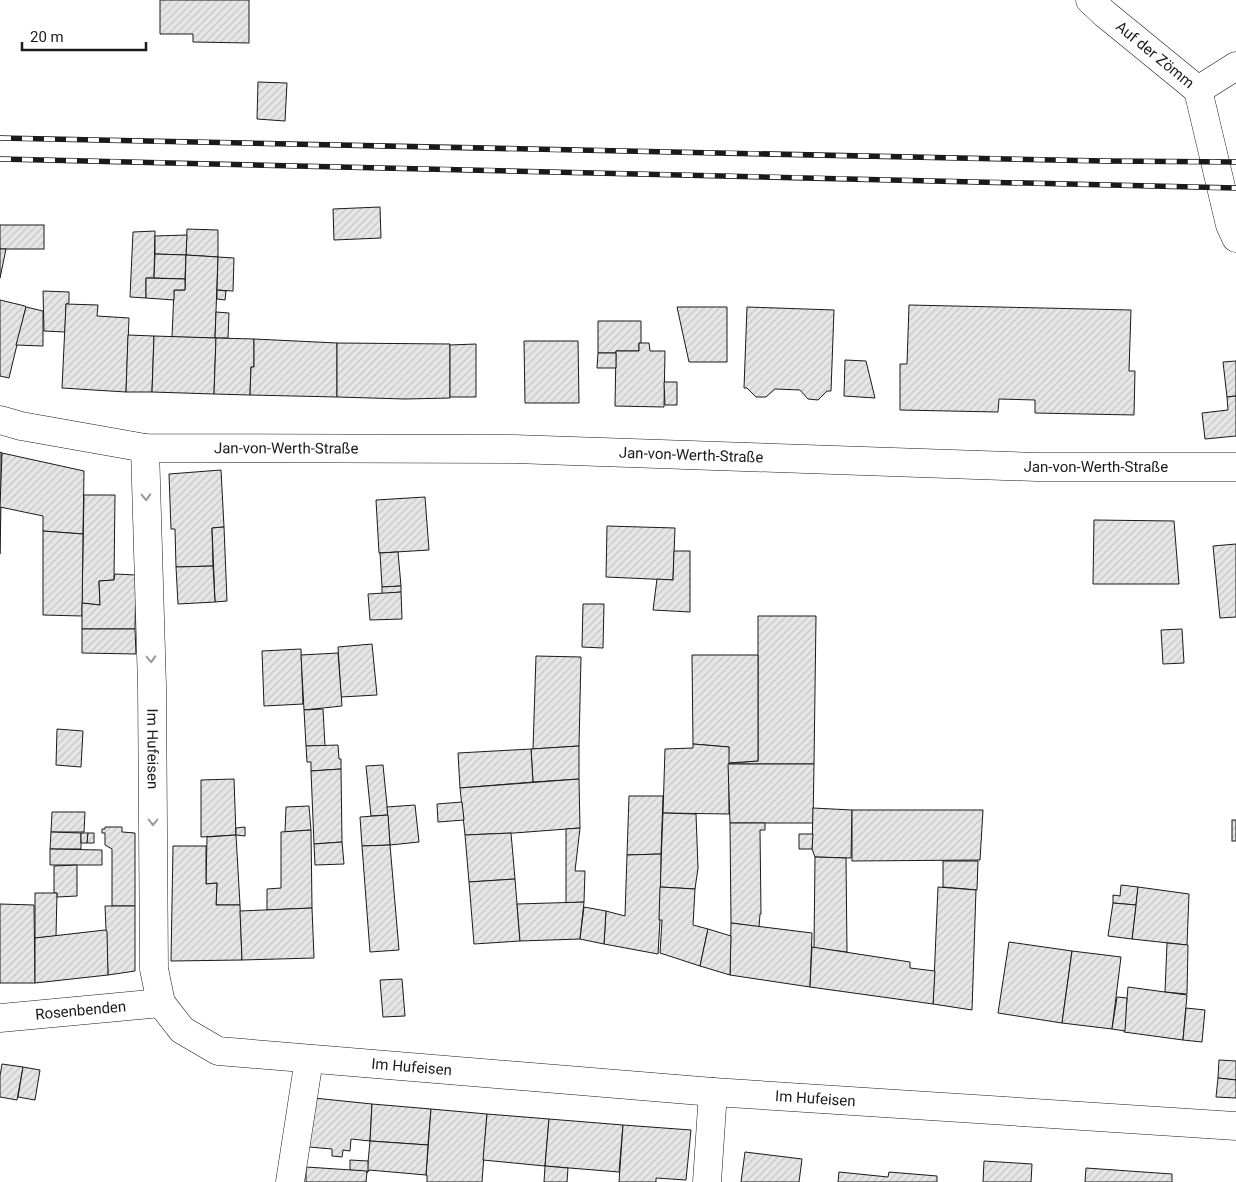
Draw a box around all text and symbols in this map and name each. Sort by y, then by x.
street label: Auf der Zömm [1112,17,1198,92]
scale bar [22,20,146,52]
text: 20 m [30,28,64,46]
street label: Jan-von-Werth-Straße [214,439,359,458]
street label: Jan-von-Werth-Straße [619,444,764,467]
street label: Jan-von-Werth-Straße [1023,458,1168,476]
one-way arrow [141,494,151,501]
one-way arrow [146,656,156,663]
street label: Im Hufeisen [143,709,162,789]
one-way arrow [147,818,158,826]
street label: Rosenbenden [34,997,127,1024]
street label: Im Hufeisen [371,1055,453,1079]
street label: Im Hufeisen [775,1087,856,1110]

